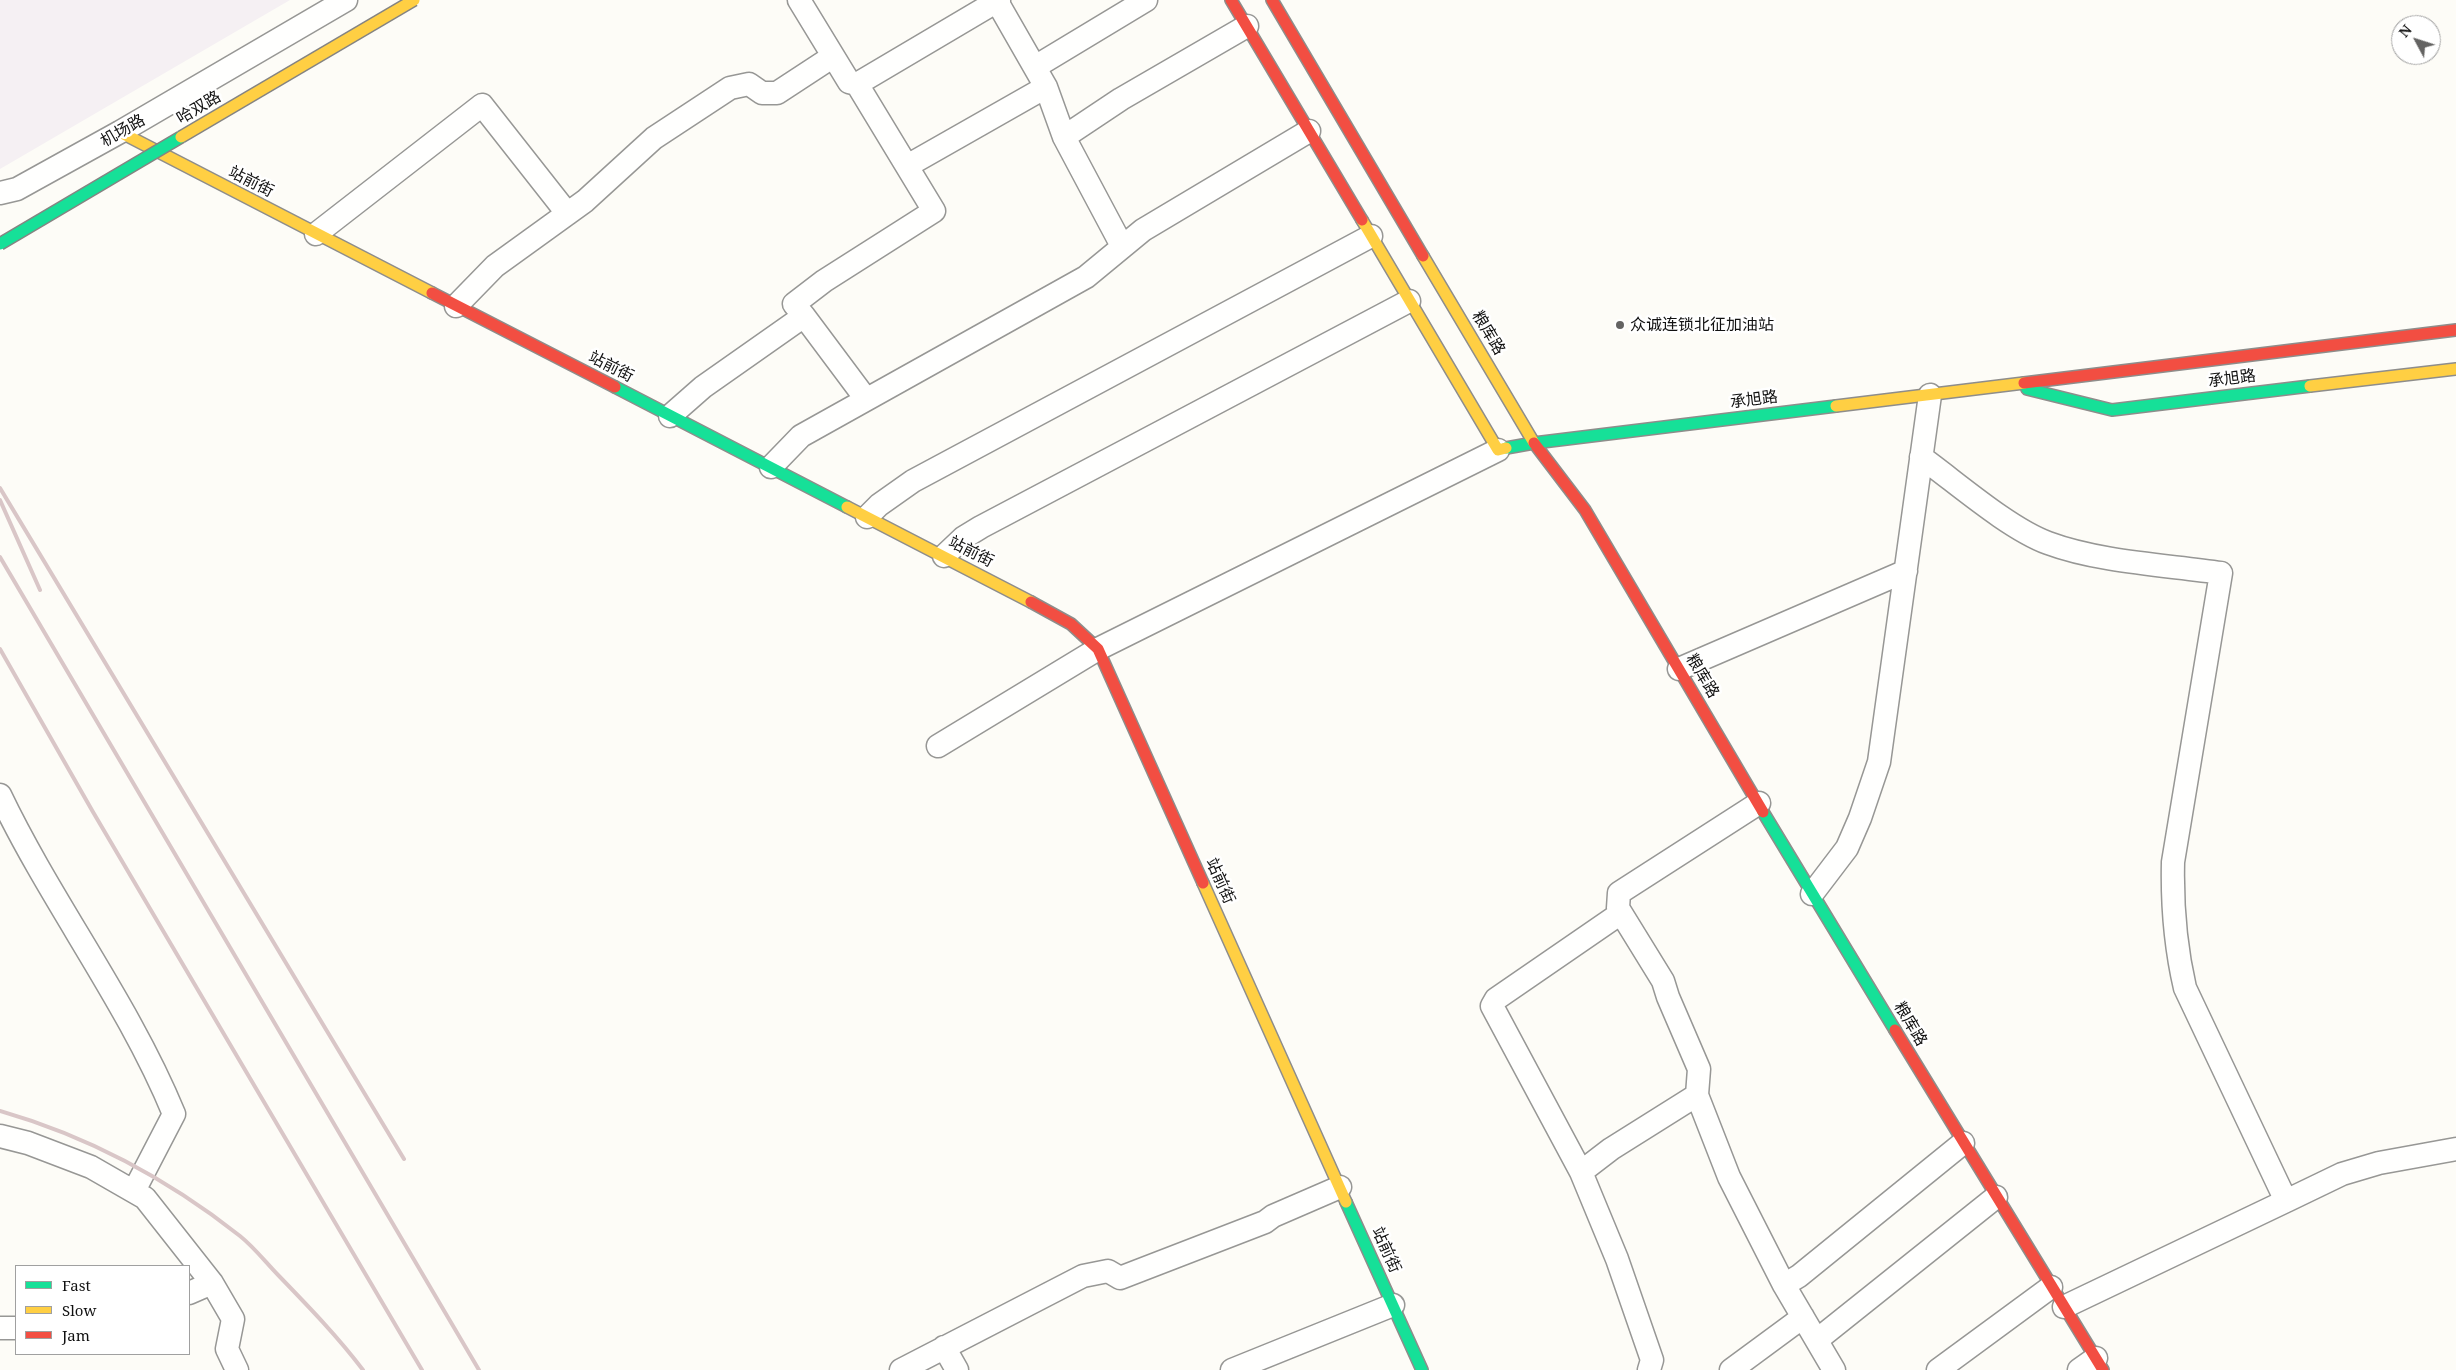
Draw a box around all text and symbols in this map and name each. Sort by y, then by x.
north arrow [2391,15,2441,65]
text: N [2394,20,2416,41]
street label: 哈双路 [173,87,225,129]
street label: 机场路 [97,111,149,151]
street label: 站前街 [225,163,277,201]
street label: 粮库路 [1467,307,1509,359]
place label: 众诚连锁北征加油站 [1630,315,1774,335]
marker: 众诚连锁北征加油站 [1614,319,1626,331]
street label: 站前街 [585,348,637,386]
street label: 承旭路 [2207,367,2257,391]
street label: 承旭路 [1729,388,1779,412]
street label: 站前街 [945,533,997,571]
street label: 粮库路 [1681,650,1723,702]
street label: 站前街 [1201,855,1239,907]
street label: 粮库路 [1889,998,1931,1050]
street label: 站前街 [1367,1224,1405,1276]
legend [15,1265,190,1355]
text: Fast [62,1275,91,1295]
text: Slow [62,1300,96,1320]
text: Jam [62,1325,90,1345]

